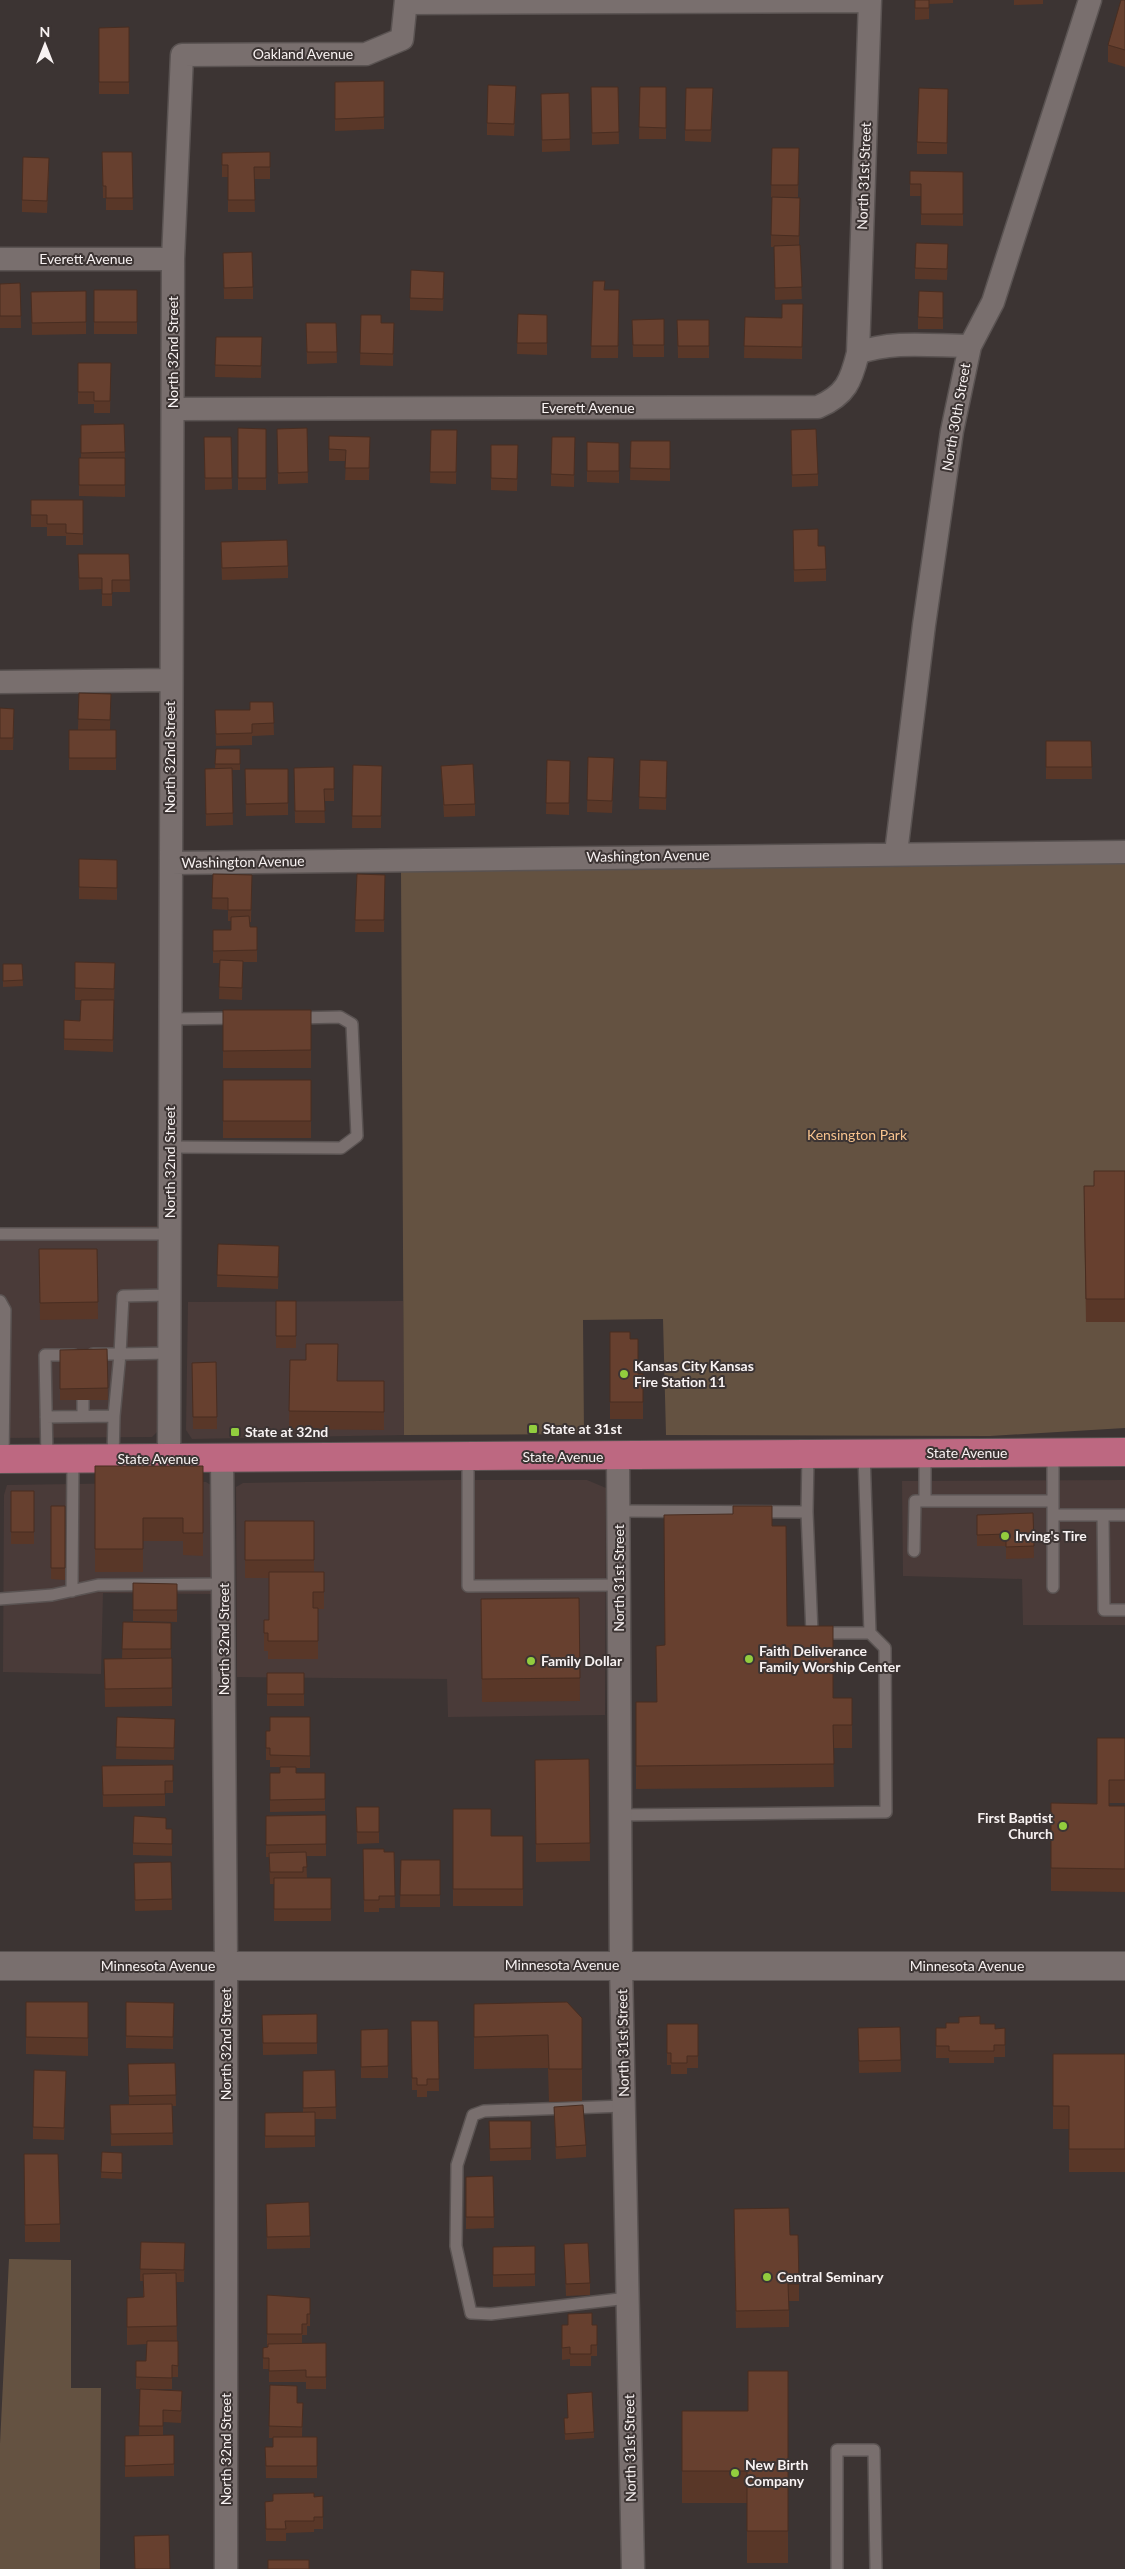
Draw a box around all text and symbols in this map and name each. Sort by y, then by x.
north arrow [20,20,70,70]
text: N [40,23,50,40]
street label: Oakland Avenue [253,45,353,62]
street label: North 31st Street [853,122,874,230]
street label: Everett Avenue [39,250,133,267]
street label: North 32nd Street [164,296,181,408]
street label: North 30th Street [938,362,973,472]
street label: Everett Avenue [541,399,635,416]
street label: North 32nd Street [161,701,178,813]
street label: Washington Avenue [586,846,710,865]
street label: Washington Avenue [181,852,305,871]
street label: North 32nd Street [161,1106,178,1218]
park label: Kensington Park [807,1126,908,1143]
place label: Kansas City Kansas Fire Station 11 [634,1357,754,1390]
marker: Kansas City Kansas Fire Station 11 [618,1368,630,1380]
place label: State at 31st [543,1420,623,1437]
place label: State at 32nd [245,1423,328,1440]
marker: State at 31st [527,1423,539,1435]
marker: State at 32nd [229,1426,241,1438]
street label: State Avenue [926,1444,1008,1461]
street label: State Avenue [522,1448,604,1465]
street label: State Avenue [117,1450,199,1467]
street label: North 31st Street [610,1524,627,1632]
place label: Irving's Tire [1015,1527,1087,1544]
marker: Irving's Tire [999,1530,1011,1542]
street label: North 32nd Street [215,1583,232,1695]
place label: Faith Deliverance Family Worship Center [759,1642,901,1675]
place label: Family Dollar [541,1652,623,1669]
marker: Faith Deliverance Family Worship Center [743,1653,755,1665]
marker: Family Dollar [525,1655,537,1667]
place label: First Baptist Church [977,1809,1054,1842]
marker: First Baptist Church [1057,1820,1069,1832]
street label: Minnesota Avenue [505,1956,619,1973]
street label: Minnesota Avenue [101,1957,215,1974]
street label: Minnesota Avenue [910,1957,1024,1974]
street label: North 32nd Street [217,1988,234,2100]
street label: North 31st Street [613,1989,632,2097]
place label: Central Seminary [777,2268,884,2285]
marker: Central Seminary [761,2271,773,2283]
street label: North 32nd Street [217,2393,234,2505]
street label: North 31st Street [620,2394,639,2502]
place label: New Birth Company [745,2456,808,2489]
marker: New Birth Company [729,2467,741,2479]

